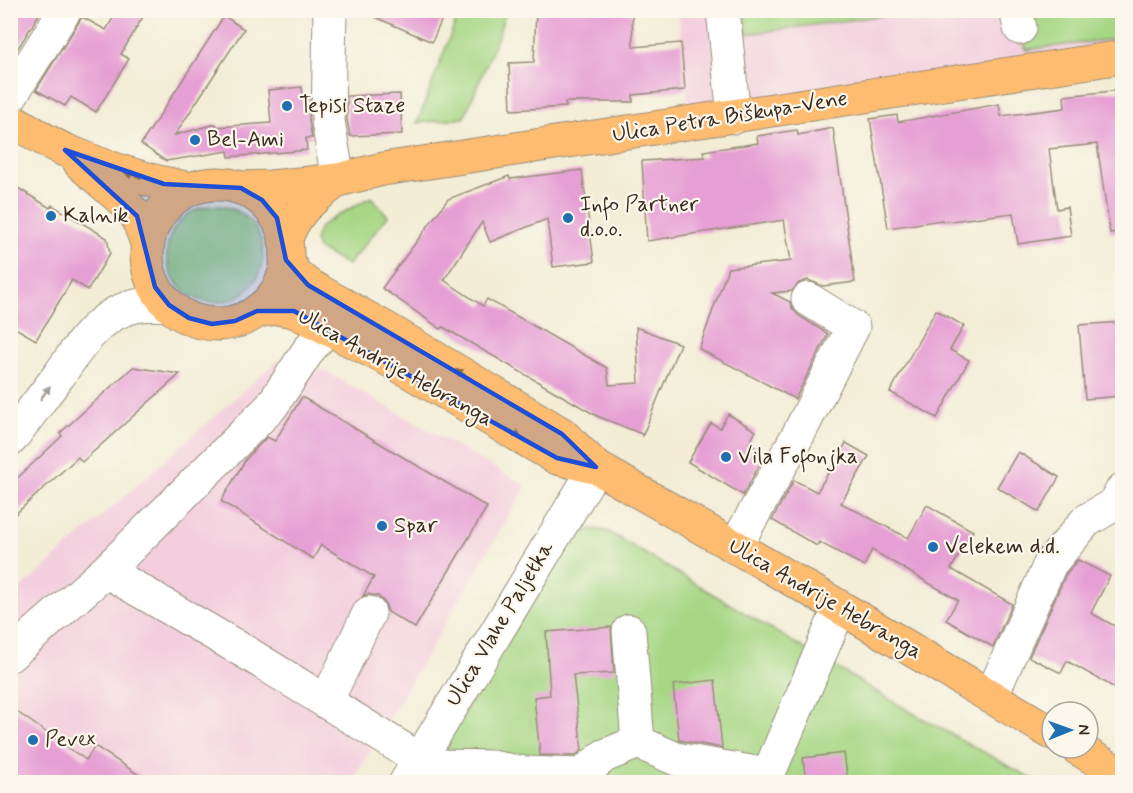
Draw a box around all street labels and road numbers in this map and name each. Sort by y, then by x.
street label: Ulica Petra Biškupa-Vene [610,85,850,149]
street label: Ulica Andrije Hebranga [291,303,498,436]
street label: Ulica Andrije Hebranga [722,532,927,668]
street label: Ulica Vlahe Paljetka [440,536,561,712]

